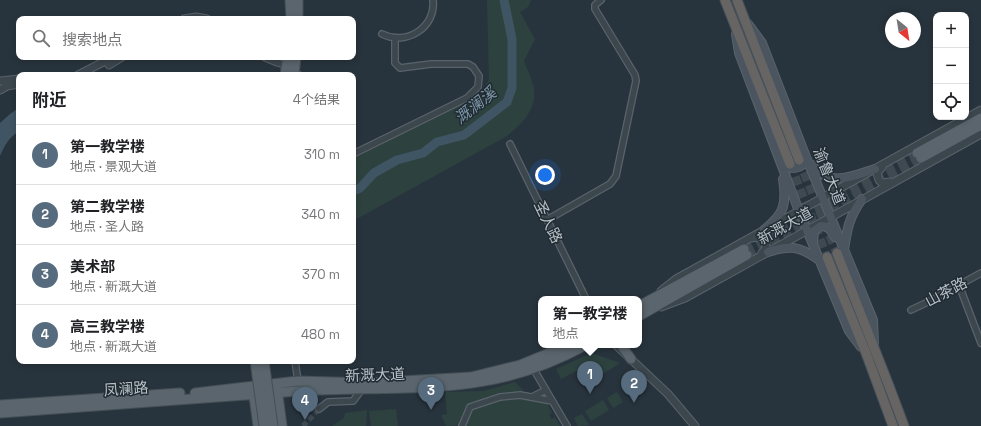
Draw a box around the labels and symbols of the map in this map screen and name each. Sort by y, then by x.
north arrow [885,12,921,48]
water label: 溉澜溪 [450,81,502,129]
street label: 渝鲁大道 [809,144,850,207]
your location [535,165,555,185]
street label: 圣人路 [530,197,567,246]
street label: 新溉大道 [754,203,816,248]
street label: 山茶路 [921,273,970,311]
pin: 1 [577,361,603,394]
street label: 新溉大道 [345,364,405,385]
pin: 2 [621,370,647,403]
street label: 凤澜路 [103,377,149,400]
pin: 3 [418,377,444,410]
pin: 4 [292,387,318,420]

